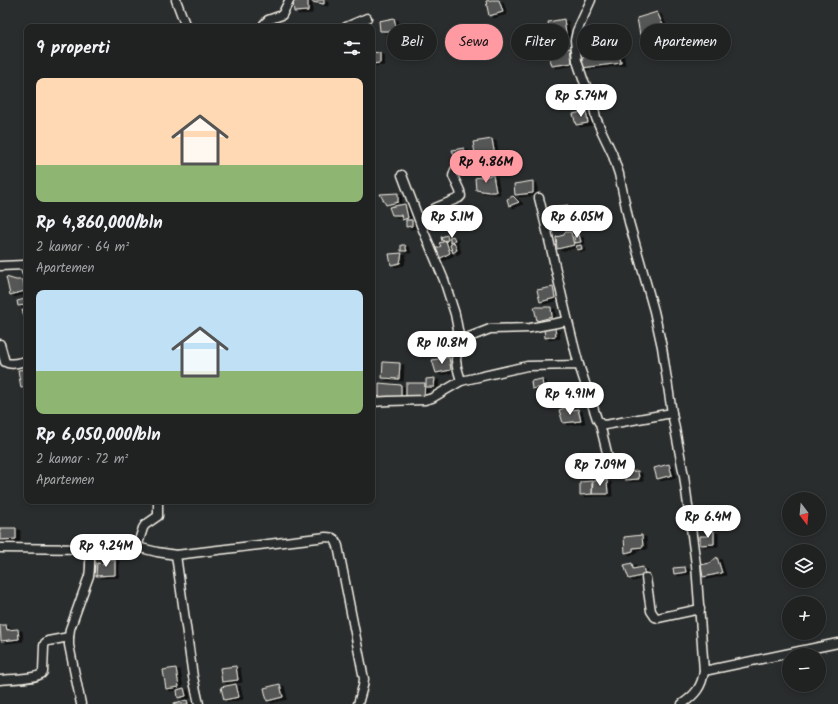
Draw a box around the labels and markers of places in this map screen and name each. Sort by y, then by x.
pin: Rp 5.74M [540,84,622,118]
pin: Rp 4.86M [445,150,527,184]
pin: Rp 5.1M [415,205,489,239]
pin: Rp 6.05M [536,205,618,239]
pin: Rp 10.8M [401,331,483,365]
pin: Rp 4.91M [529,382,611,416]
pin: Rp 7.09M [559,453,641,487]
pin: Rp 6.4M [671,505,745,539]
pin: Rp 9.24M [65,534,147,568]

